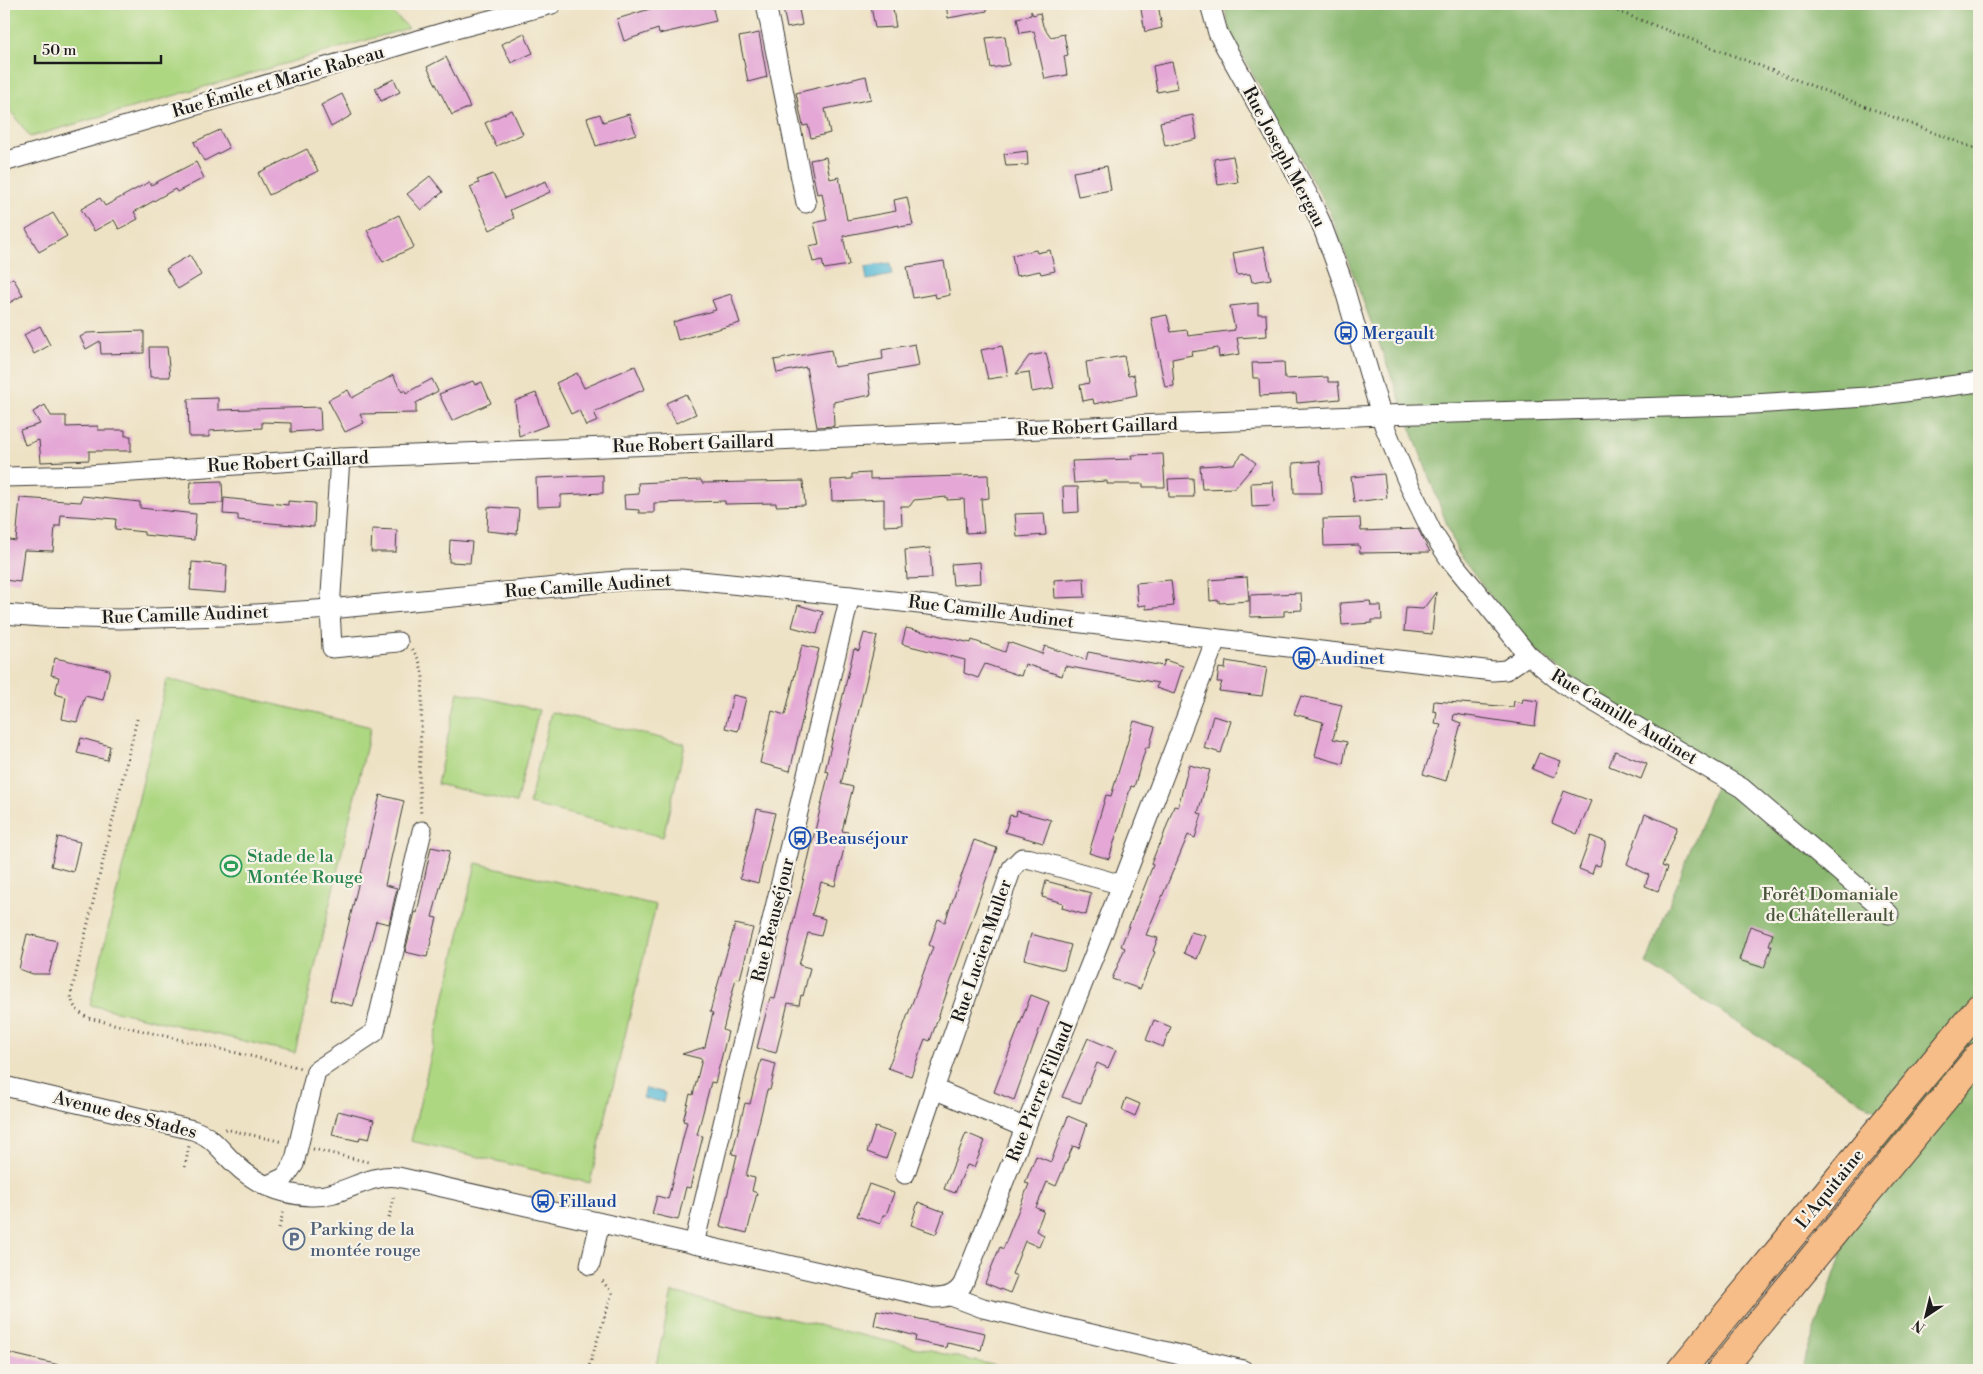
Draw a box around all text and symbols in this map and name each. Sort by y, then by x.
scale bar [35,32,161,64]
street label: Rue Émile et Marie Rabeau [169,40,387,123]
text: 50 m [42,41,76,60]
street label: Rue Joseph Mergau [1237,83,1331,232]
bus stop icon: Mergault [1334,321,1358,345]
place label: Mergault [1362,322,1436,345]
street label: Rue Robert Gaillard [1016,413,1179,441]
street label: Rue Robert Gaillard [612,430,775,458]
street label: Rue Robert Gaillard [207,446,370,478]
street label: Rue Camille Audinet [504,569,673,603]
street label: Rue Camille Audinet [907,590,1076,634]
street label: Rue Camille Audinet [101,601,269,629]
bus stop icon: Audinet [1292,646,1316,670]
place label: Audinet [1319,647,1385,670]
street label: Rue Camille Audinet [1547,664,1702,770]
bus stop icon: Beauséjour [788,826,812,850]
place label: Beauséjour [815,827,908,850]
place label: Stade de la Montée Rouge [247,845,363,889]
sports icon: Stade de la Montée Rouge [219,854,243,878]
street label: Rue Beauséjour [746,855,800,985]
street label: Rue Lucien Muller [947,876,1017,1026]
park label: Forêt Domaniale de Châtellerault [1762,883,1898,927]
street label: Rue Pierre Fillaud [1001,1018,1079,1165]
street label: Avenue des Stades [50,1086,199,1144]
street label: L'Aquitaine [1791,1144,1869,1234]
bus stop icon: Fillaud [531,1189,555,1213]
place label: Fillaud [559,1190,618,1213]
place label: Parking de la montée rouge [310,1218,421,1262]
parking icon: Parking de la montée rouge [282,1227,306,1251]
north arrow [1900,1292,1950,1342]
text: N [1909,1315,1929,1336]

